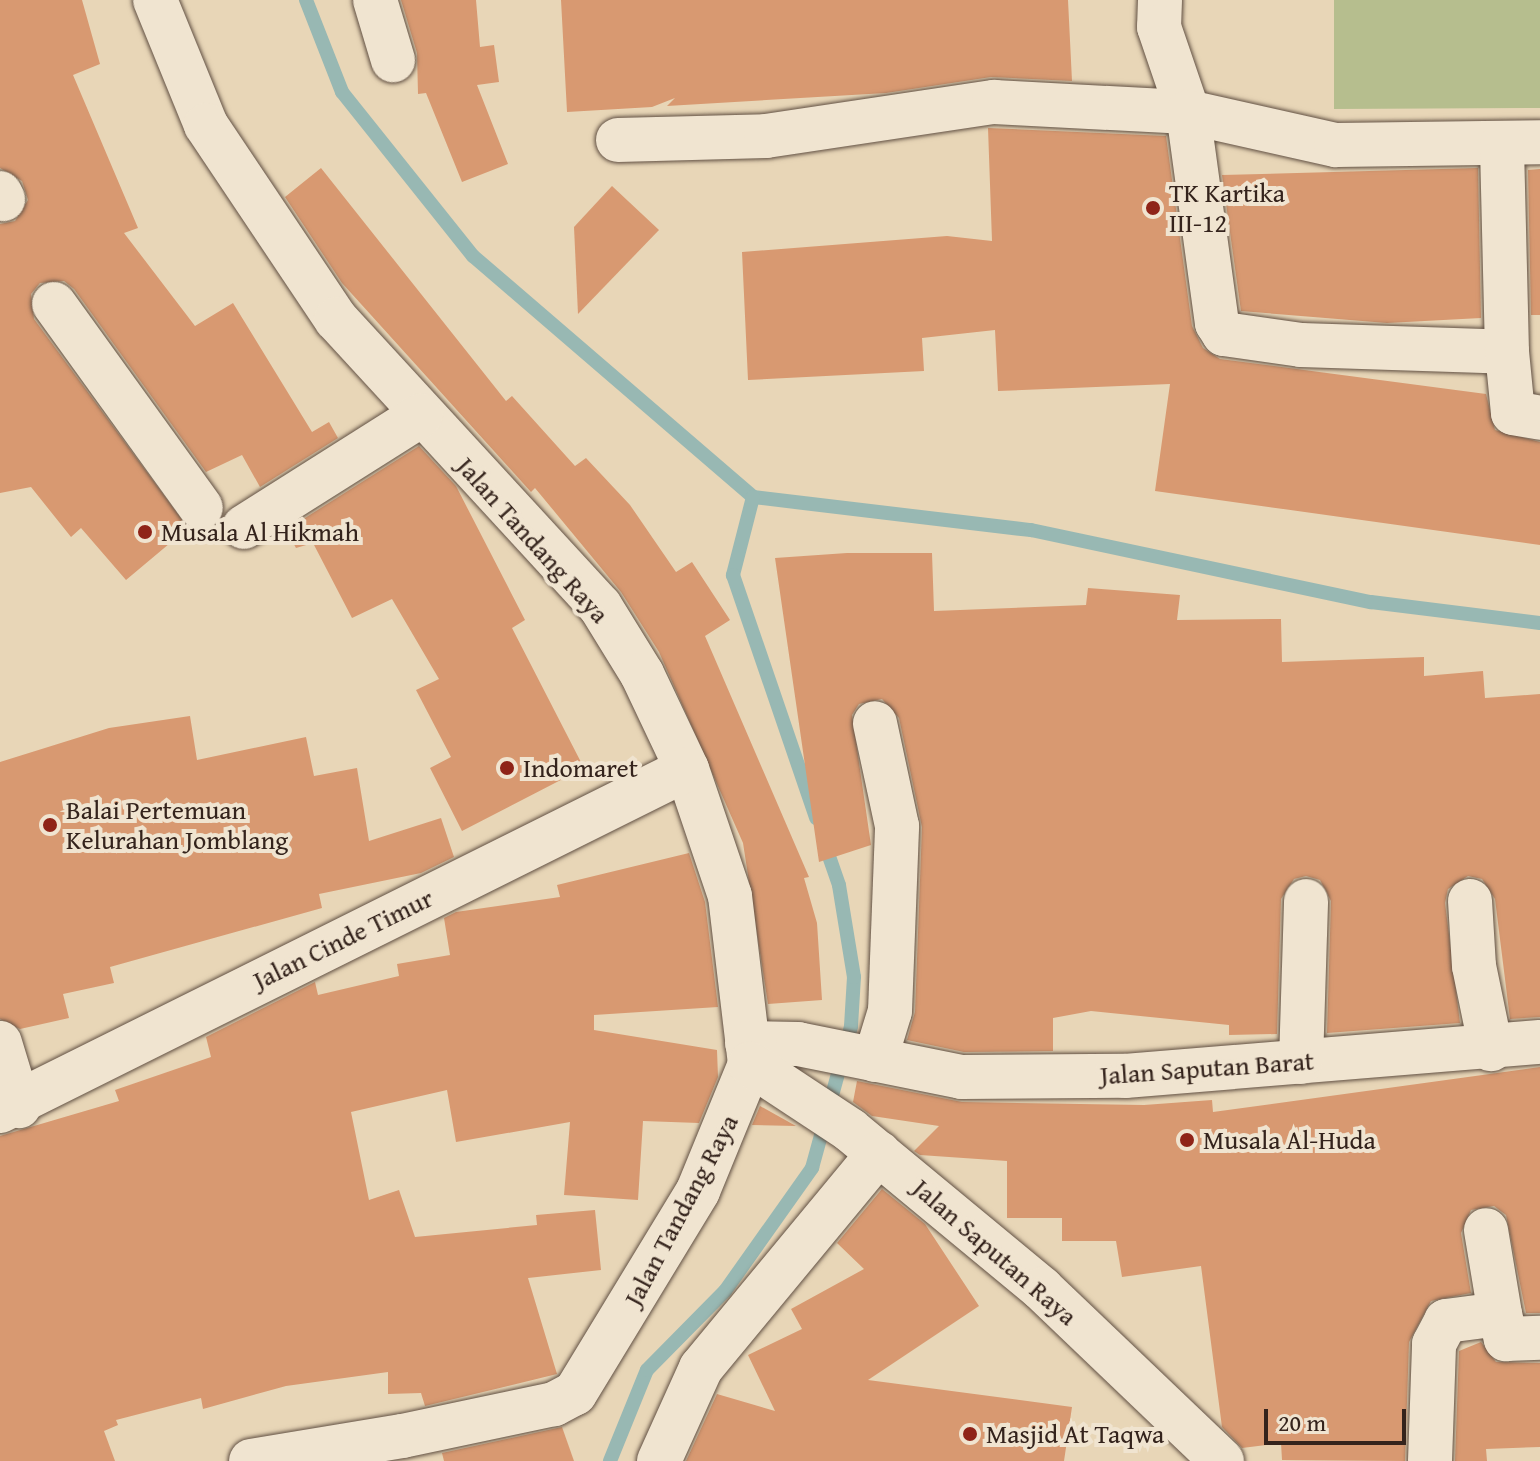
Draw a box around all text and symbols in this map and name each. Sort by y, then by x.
place label: TK Kartika III-12 [1169,177,1285,238]
marker: TK Kartika III-12 [1144,199,1162,217]
street label: Jalan Tandang Raya [450,451,616,629]
place label: Musala Al Hikmah [161,516,359,548]
marker: Musala Al Hikmah [136,523,154,541]
place label: Indomaret [523,752,638,784]
marker: Indomaret [498,759,516,777]
place label: Balai Pertemuan Kelurahan Jomblang [66,794,288,856]
marker: Balai Pertemuan Kelurahan Jomblang [41,816,59,834]
street label: Jalan Cinde Timur [248,882,438,996]
street label: Jalan Saputan Barat [1099,1045,1315,1091]
street label: Jalan Tandang Raya [617,1109,745,1311]
place label: Musala Al-Huda [1203,1124,1376,1156]
marker: Musala Al-Huda [1178,1131,1196,1149]
street label: Jalan Saputan Raya [907,1172,1083,1332]
scale bar [1268,1393,1410,1443]
text: 20 m [1278,1405,1326,1440]
place label: Masjid At Taqwa [986,1418,1164,1450]
marker: Masjid At Taqwa [961,1425,979,1443]

